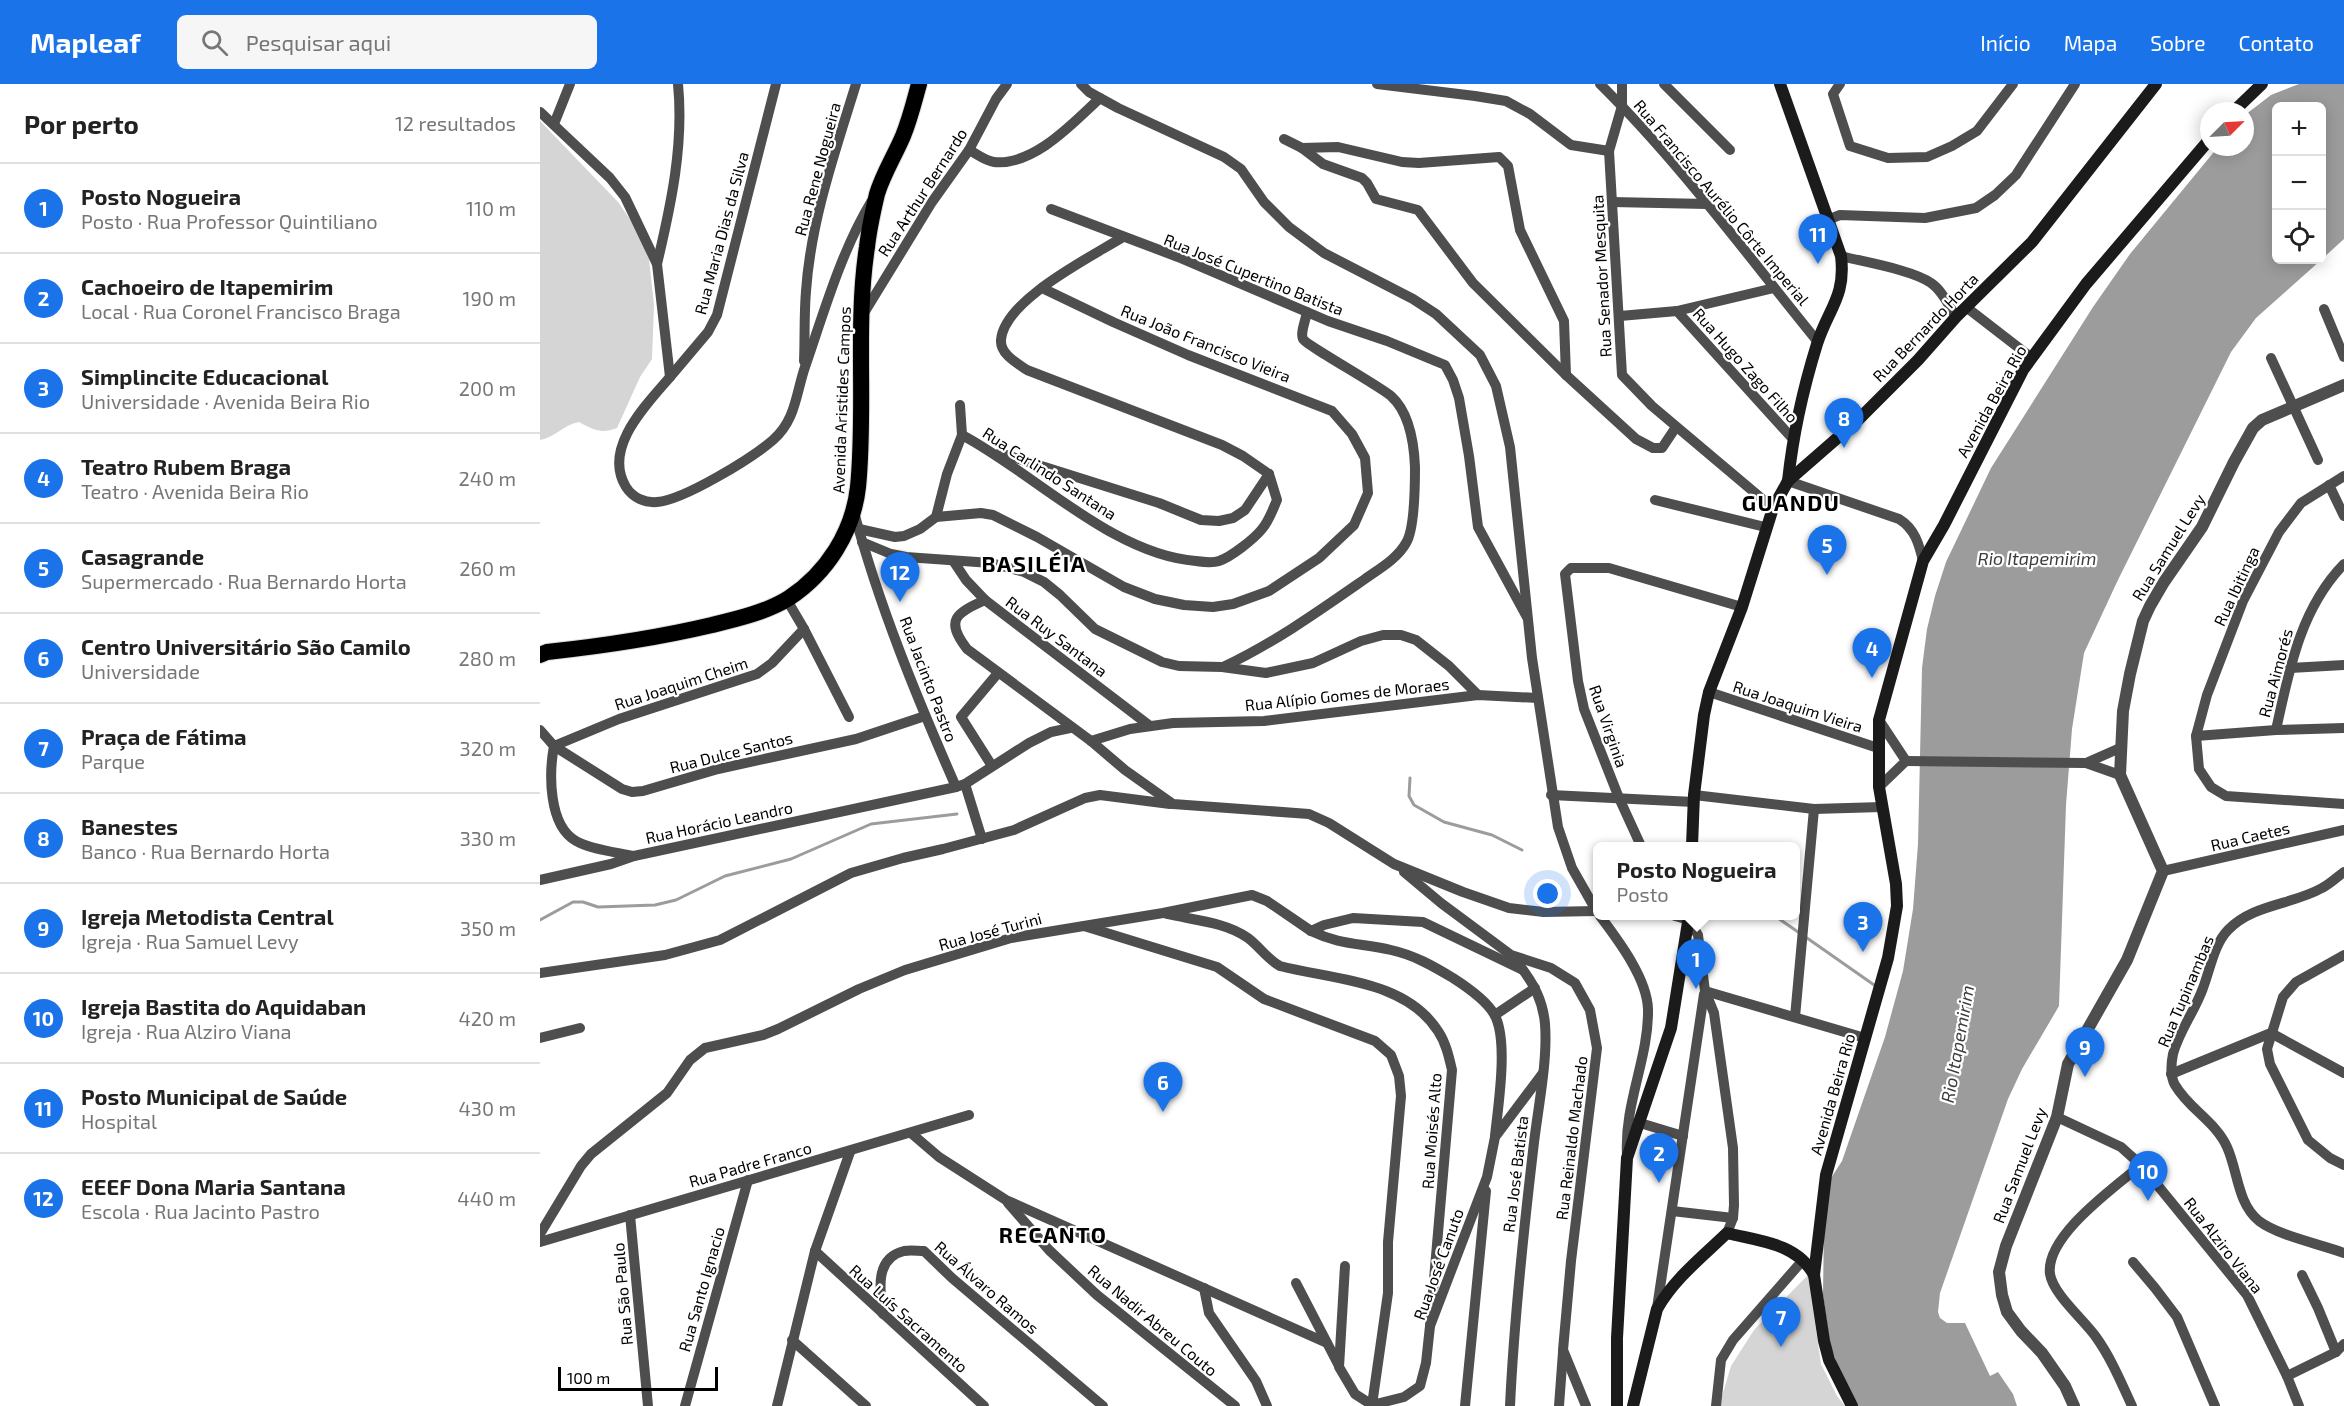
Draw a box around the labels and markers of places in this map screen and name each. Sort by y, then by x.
pin: 11 [1798,214,1838,264]
pin: 8 [1824,398,1864,448]
pin: 5 [1808,526,1846,575]
pin: 12 [880,552,920,602]
pin: 4 [1852,628,1892,678]
pin: 3 [1844,902,1882,952]
pin: 1 [1676,940,1716,989]
pin: 9 [2066,1028,2104,1077]
pin: 6 [1144,1062,1182,1112]
pin: 2 [1640,1134,1678,1183]
pin: 10 [2128,1152,2168,1201]
pin: 7 [1762,1298,1800,1347]

